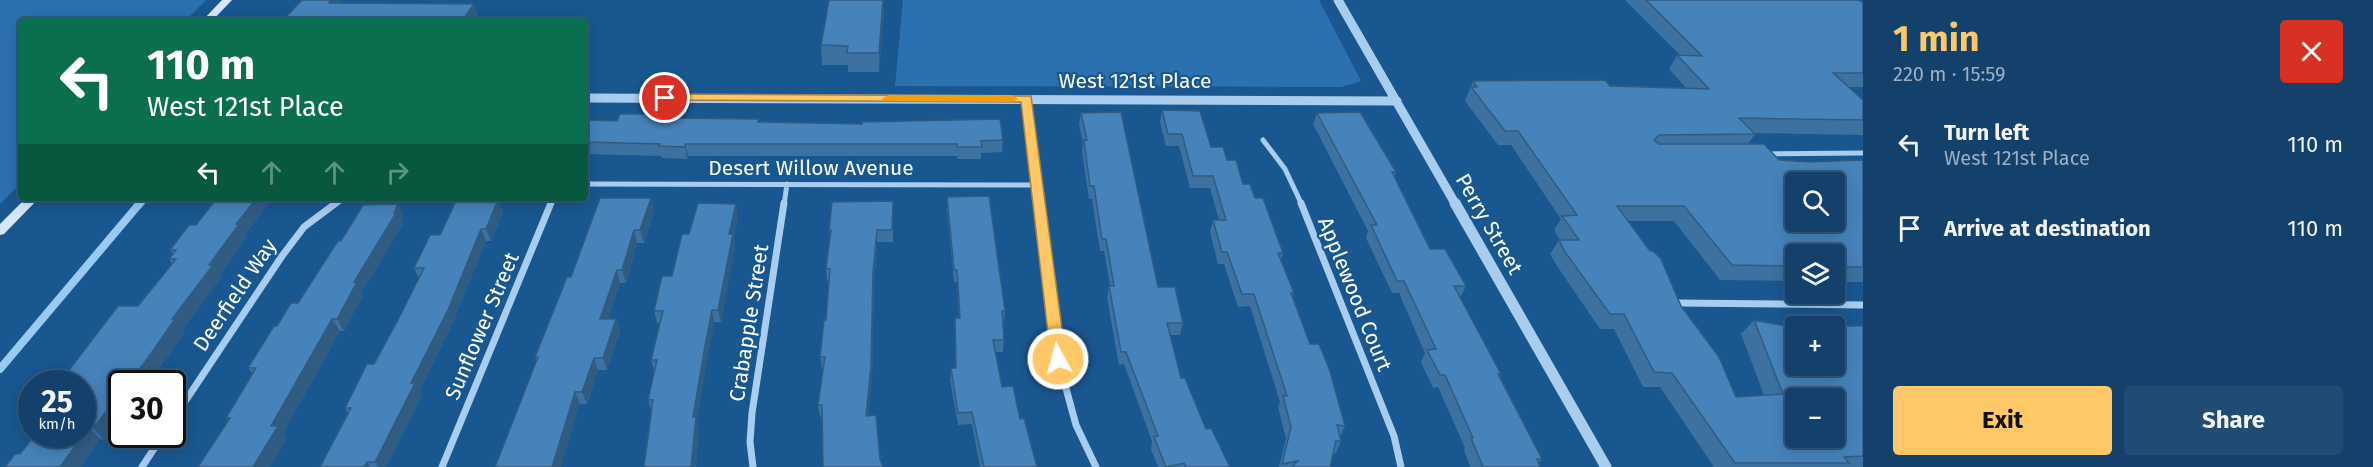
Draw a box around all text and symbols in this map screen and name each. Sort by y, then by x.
text: 1 min [1893,17,1980,61]
button: close [2280,20,2343,83]
text: 110 m [147,40,255,90]
icon: left [48,42,126,120]
text: 220 m · 15:59 [1893,62,2006,86]
street label: West 121st Place [1058,68,1212,94]
pin [639,72,690,123]
icon: arrive [648,81,681,114]
text: West 121st Place [147,91,344,123]
text: Turn left [1944,119,2029,146]
icon: left [1893,128,1926,161]
text: 110 m [2287,131,2343,158]
text: West 121st Place [1944,146,2090,170]
street label: Desert Willow Avenue [708,155,914,181]
icon: left [192,156,225,189]
icon: ahead [255,156,288,189]
icon: ahead [318,156,351,189]
icon: right [381,156,414,189]
street label: Perry Street [1450,169,1528,279]
map controls [1785,172,1845,448]
button: search [1785,172,1845,232]
icon: arrive [1893,212,1926,245]
street label: Applewood Court [1312,213,1398,375]
text: Arrive at destination [1944,215,2151,242]
text: 110 m [2287,215,2343,242]
street label: Deerfield Way [188,233,283,356]
street label: Crabapple Street [724,242,774,404]
button: layers [1785,244,1845,304]
street label: Sunflower Street [439,248,525,404]
button: + [1785,316,1845,376]
position arrow [1026,327,1090,391]
speed limit sign: 30 [108,370,186,448]
text: 25 [41,384,73,420]
button: Exit [1893,386,2112,455]
button: Share [2124,386,2343,455]
button: − [1785,388,1845,448]
text: km/h [38,415,76,433]

